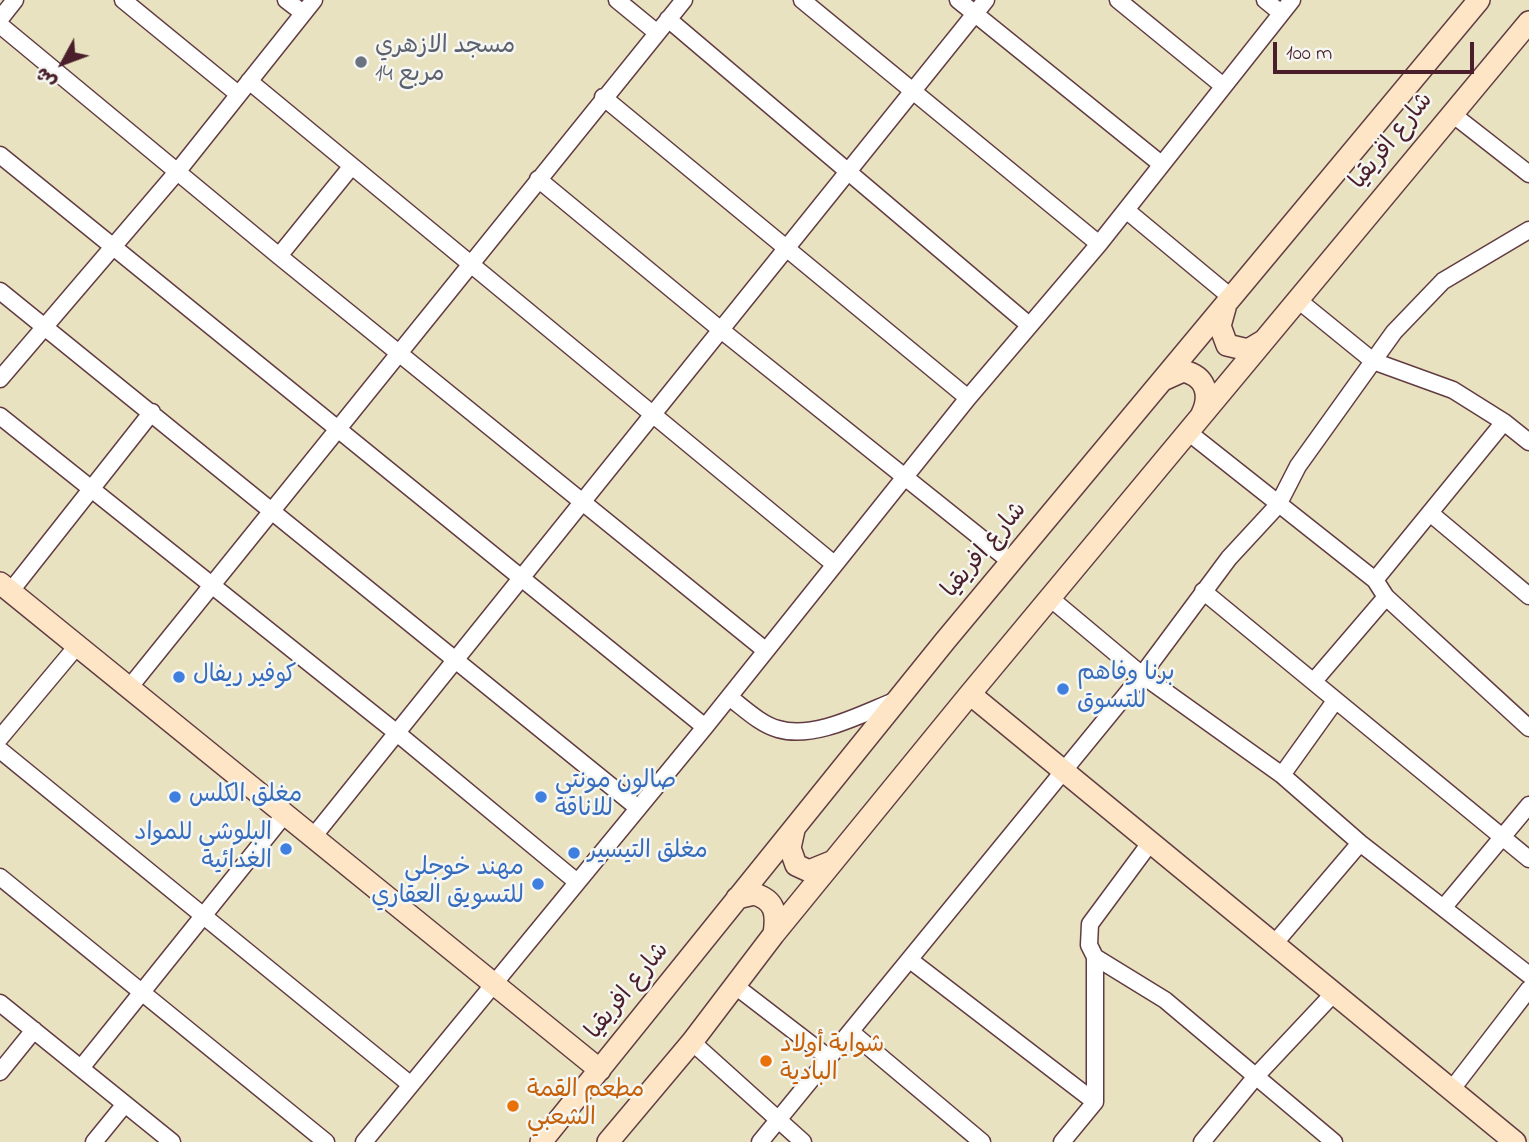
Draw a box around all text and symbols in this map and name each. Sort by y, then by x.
north arrow [28,28,98,98]
scale bar [1277,28,1478,72]
place label: مسجد الازهري مربع 14 [375,34,515,90]
text: 100 m [1286,39,1332,69]
marker: مسجد الازهري مربع 14 [353,54,369,70]
text: ش [30,60,64,94]
street label: شارع افريقيا [1345,88,1441,196]
street label: شارع افريقيا [938,497,1034,605]
place label: برنا وفاهم للتسوق [1077,661,1175,717]
place label: كوفير ريفال [193,663,296,691]
marker: كوفير ريفال [171,669,187,685]
marker: برنا وفاهم للتسوق [1055,681,1071,697]
place label: صالون مونتي للاناقة [555,769,676,825]
place label: مغلق الكلس [189,783,302,811]
marker: مغلق الكلس [167,789,183,805]
marker: صالون مونتي للاناقة [533,789,549,805]
place label: البلوشي للمواد الغدائية [134,821,272,877]
place label: مغلق التيسير [588,839,708,867]
marker: البلوشي للمواد الغدائية [278,841,294,857]
marker: مغلق التيسير [566,845,582,861]
place label: مهند خوجلي للتسويق العقاري [371,856,524,912]
marker: مهند خوجلي للتسويق العقاري [530,876,546,892]
street label: شارع افريقيا [581,938,677,1046]
place label: شواية أولاد البادية [780,1033,884,1089]
marker: شواية أولاد البادية [758,1053,774,1069]
place label: مطعم القمة الشعبي [527,1078,644,1134]
marker: مطعم القمة الشعبي [505,1098,521,1114]

